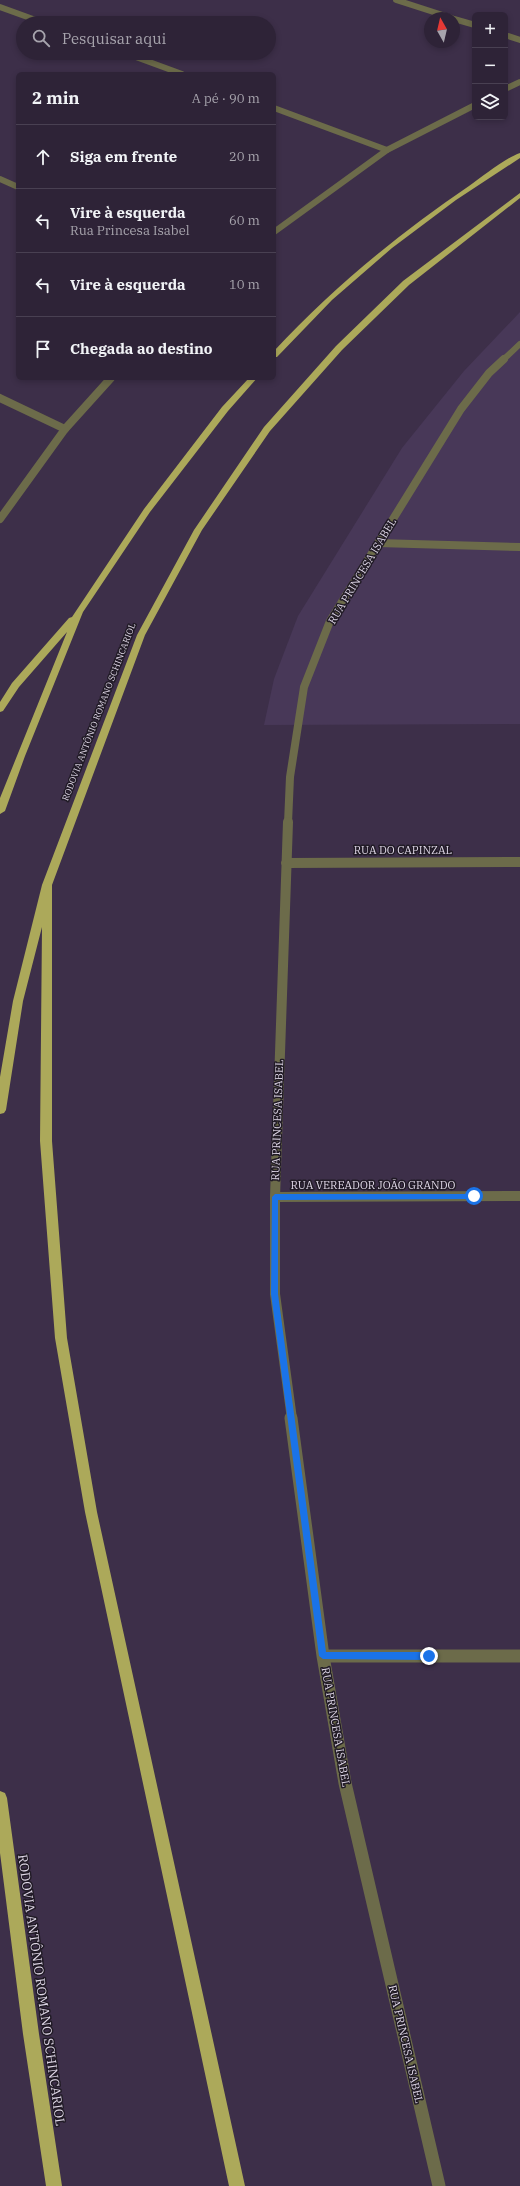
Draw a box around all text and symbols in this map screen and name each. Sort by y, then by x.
north arrow [424,12,460,48]
map controls [472,12,508,120]
button: + [472,12,508,48]
search box [16,16,276,60]
icon: search [30,27,52,49]
text: Pesquisar aqui [62,29,166,48]
button: − [472,48,508,84]
button: layers [472,84,508,120]
text: 2 min [32,87,80,109]
text: A pé · 90 m [192,90,260,107]
icon: ahead [32,146,54,168]
text: Siga em frente [70,147,177,166]
text: 20 m [229,148,260,165]
text: Vire à esquerda [70,203,186,222]
icon: left [32,210,54,232]
text: 60 m [229,212,260,229]
text: Rua Princesa Isabel [70,222,190,239]
icon: left [32,274,54,296]
text: Vire à esquerda [70,275,186,294]
text: 10 m [229,276,260,293]
icon: arrive [32,338,54,360]
text: Chegada ao destino [70,339,213,358]
street label: RUA PRINCESA ISABEL [325,515,399,627]
street label: RODOVIA ANTÔNIO ROMANO SCHINCARIOL [59,621,138,802]
street label: RUA DO CAPINZAL [354,843,452,857]
street label: RUA PRINCESA ISABEL [268,1059,286,1181]
street label: RUA VEREADOR JOÃO GRANDO [291,1178,456,1192]
route start [465,1187,483,1205]
route end [420,1647,438,1665]
street label: RUA PRINCESA ISABEL [319,1666,353,1788]
street label: RODOVIA ANTÔNIO ROMANO SCHINCARIOL [14,1853,69,2127]
street label: RUA PRINCESA ISABEL [386,1983,426,2105]

